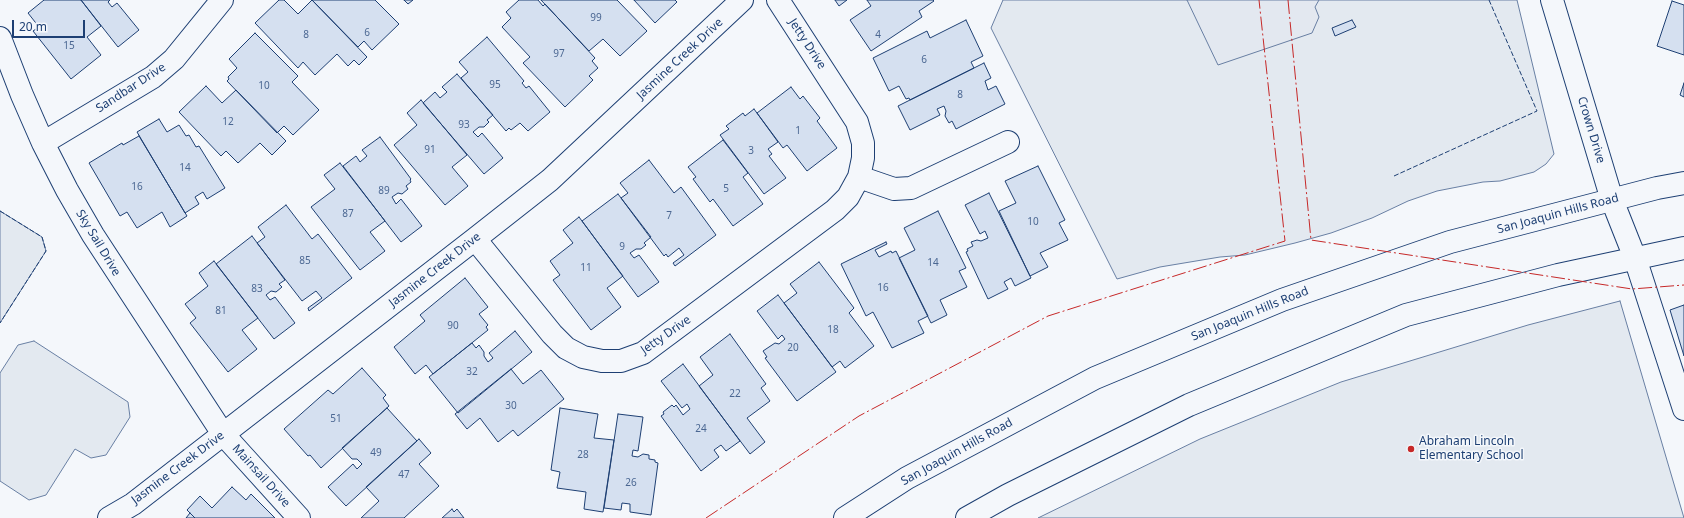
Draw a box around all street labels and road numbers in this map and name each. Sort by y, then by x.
street label: Jasmine Creek Drive [634,15,726,103]
street label: Jetty Drive [785,16,829,72]
street label: Sandbar Drive [94,60,168,116]
street label: Crown Drive [1574,95,1608,165]
street label: San Joaquin Hills Road [1496,191,1620,237]
street label: Sky Sail Drive [73,207,123,279]
street label: Jasmine Creek Drive [386,230,484,310]
street label: San Joaquin Hills Road [1189,284,1311,344]
street label: Jetty Drive [638,313,694,357]
street label: San Joaquin Hills Road [899,415,1015,489]
street label: Jasmine Creek Drive [129,428,227,508]
street label: Mainsail Drive [229,442,293,510]

